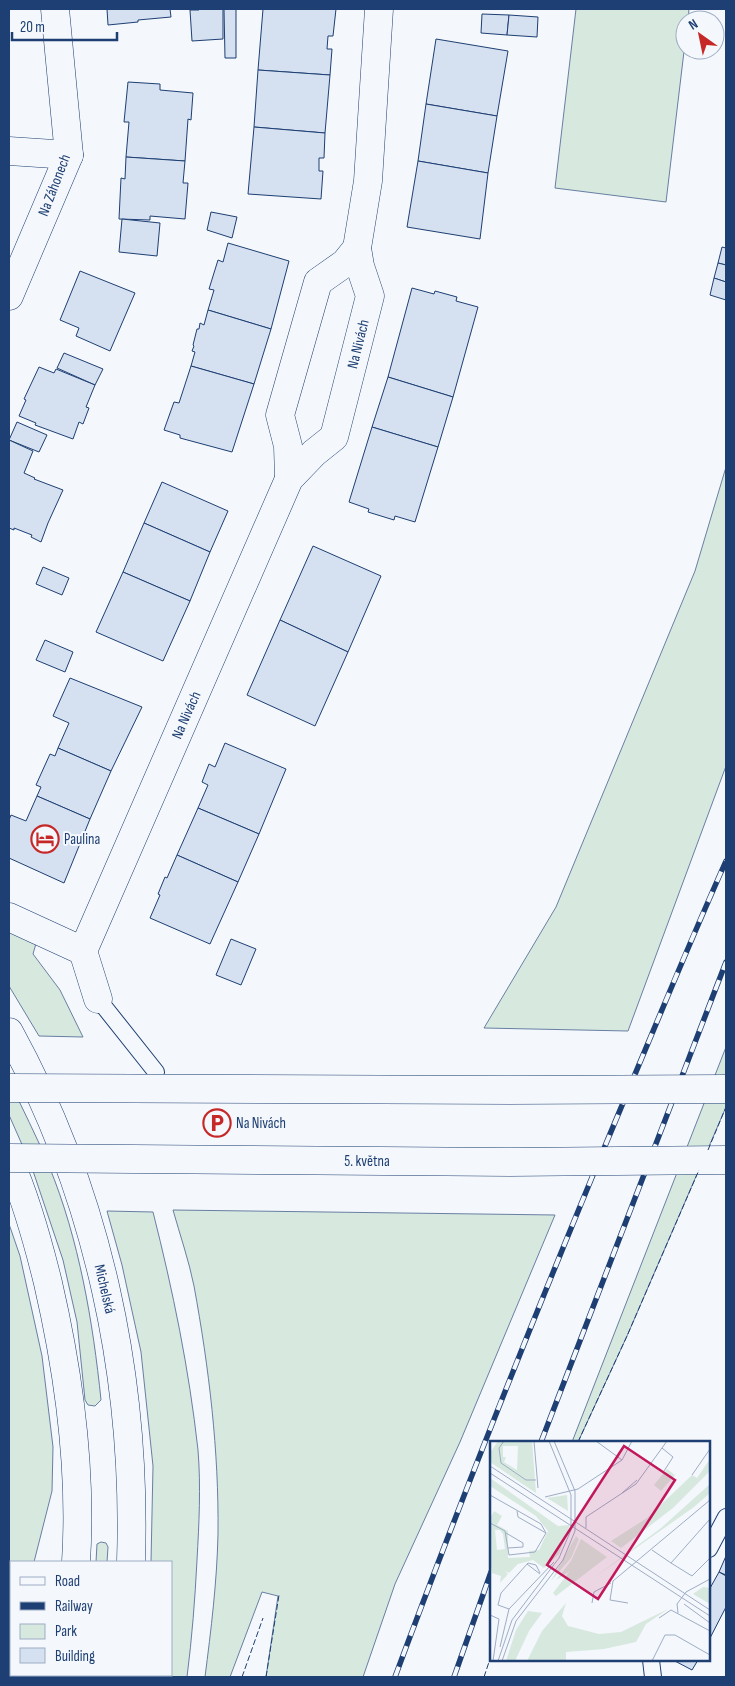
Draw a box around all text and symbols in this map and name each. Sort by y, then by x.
scale bar [12,10,118,42]
north arrow [675,10,725,60]
text: N [685,15,701,34]
text: 20 m [20,18,45,37]
street label: Na Záhonech [34,151,75,219]
street label: Na Nivách [343,318,374,371]
street label: Na Nivách [168,688,205,742]
hotel icon: Paulina [30,824,60,854]
place label: Paulina [64,830,100,849]
parking icon: Na Nivách [202,1108,232,1138]
place label: Na Nivách [236,1114,286,1133]
street label: 5. května [344,1152,390,1171]
street label: Michelská [90,1263,119,1316]
inset map [490,1441,710,1661]
legend [10,1561,172,1676]
text: Road [55,1572,80,1591]
text: Railway [55,1597,93,1616]
text: Park [55,1622,77,1641]
text: Building [55,1647,95,1666]

